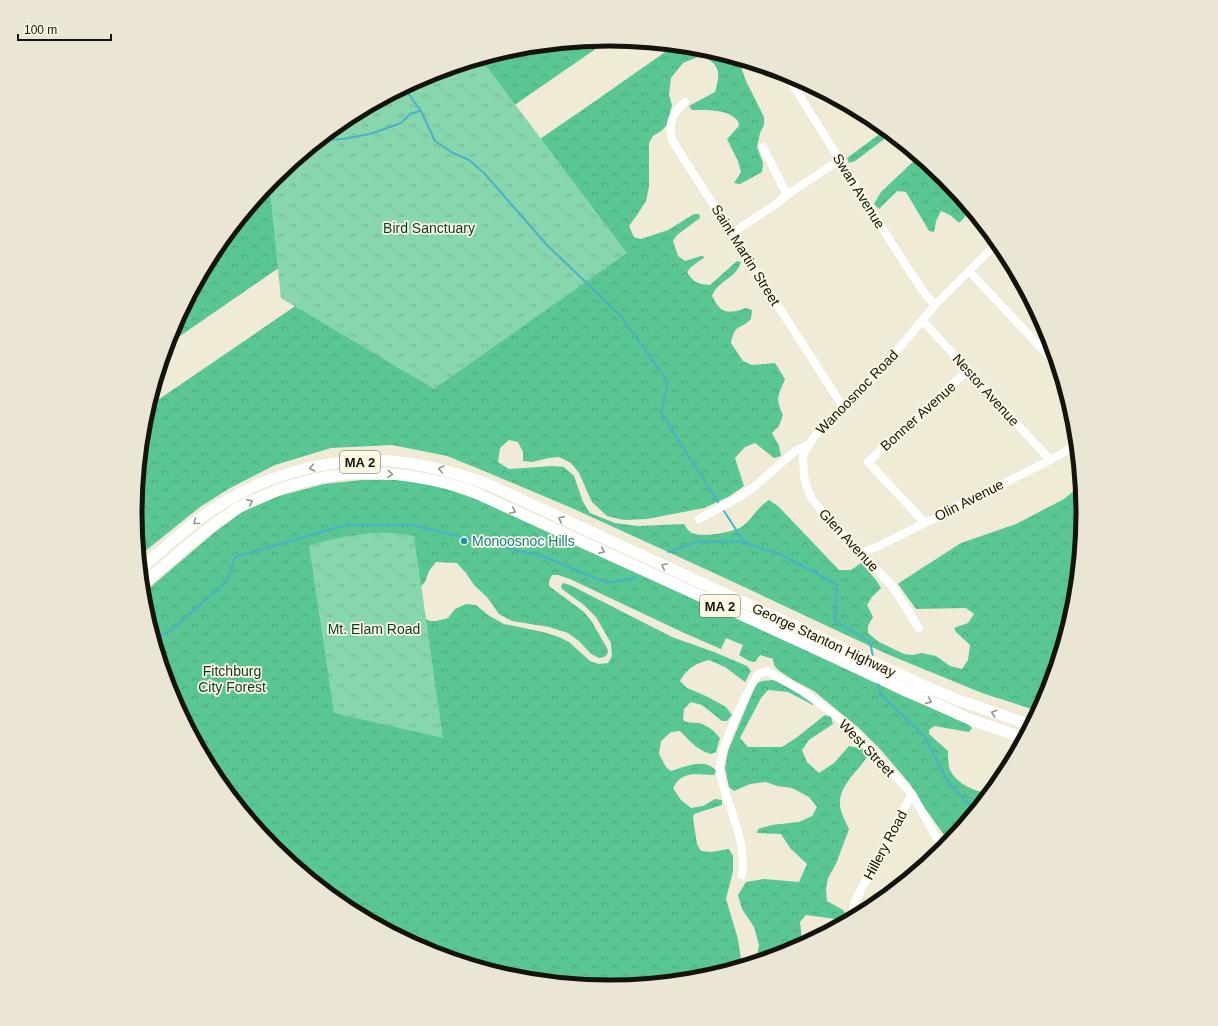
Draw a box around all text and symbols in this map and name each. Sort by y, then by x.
scale bar [18,16,111,42]
text: 100 m [24,23,57,37]
street label: Swan Avenue [830,151,889,232]
street label: Saint Martin Street [708,202,784,308]
park label: Bird Sanctuary [383,220,475,236]
street label: Wanoosnoc Road [813,347,901,437]
street label: Nestor Avenue [949,351,1023,430]
street label: Bonner Avenue [877,378,959,454]
road number: MA 2 [340,451,380,473]
one-way arrow [309,463,315,472]
one-way arrow [438,466,444,474]
one-way arrow [387,469,393,478]
street label: Olin Avenue [932,476,1006,524]
one-way arrow [246,499,254,507]
street label: Glen Avenue [816,505,882,575]
one-way arrow [509,506,517,514]
one-way arrow [557,516,565,524]
one-way arrow [193,518,200,525]
place label: Monoosnoc Hills [472,533,575,549]
marker: Monoosnoc Hills [459,536,469,546]
one-way arrow [597,546,605,554]
one-way arrow [660,563,668,571]
road number: MA 2 [700,595,740,617]
street label: George Stanton Highway [750,600,898,680]
park label: Mt. Elam Road [328,621,420,637]
park label: Fitchburg City Forest [198,663,266,695]
one-way arrow [925,696,933,704]
one-way arrow [990,709,997,717]
street label: West Street [836,716,898,780]
street label: Hillery Road [860,808,910,882]

